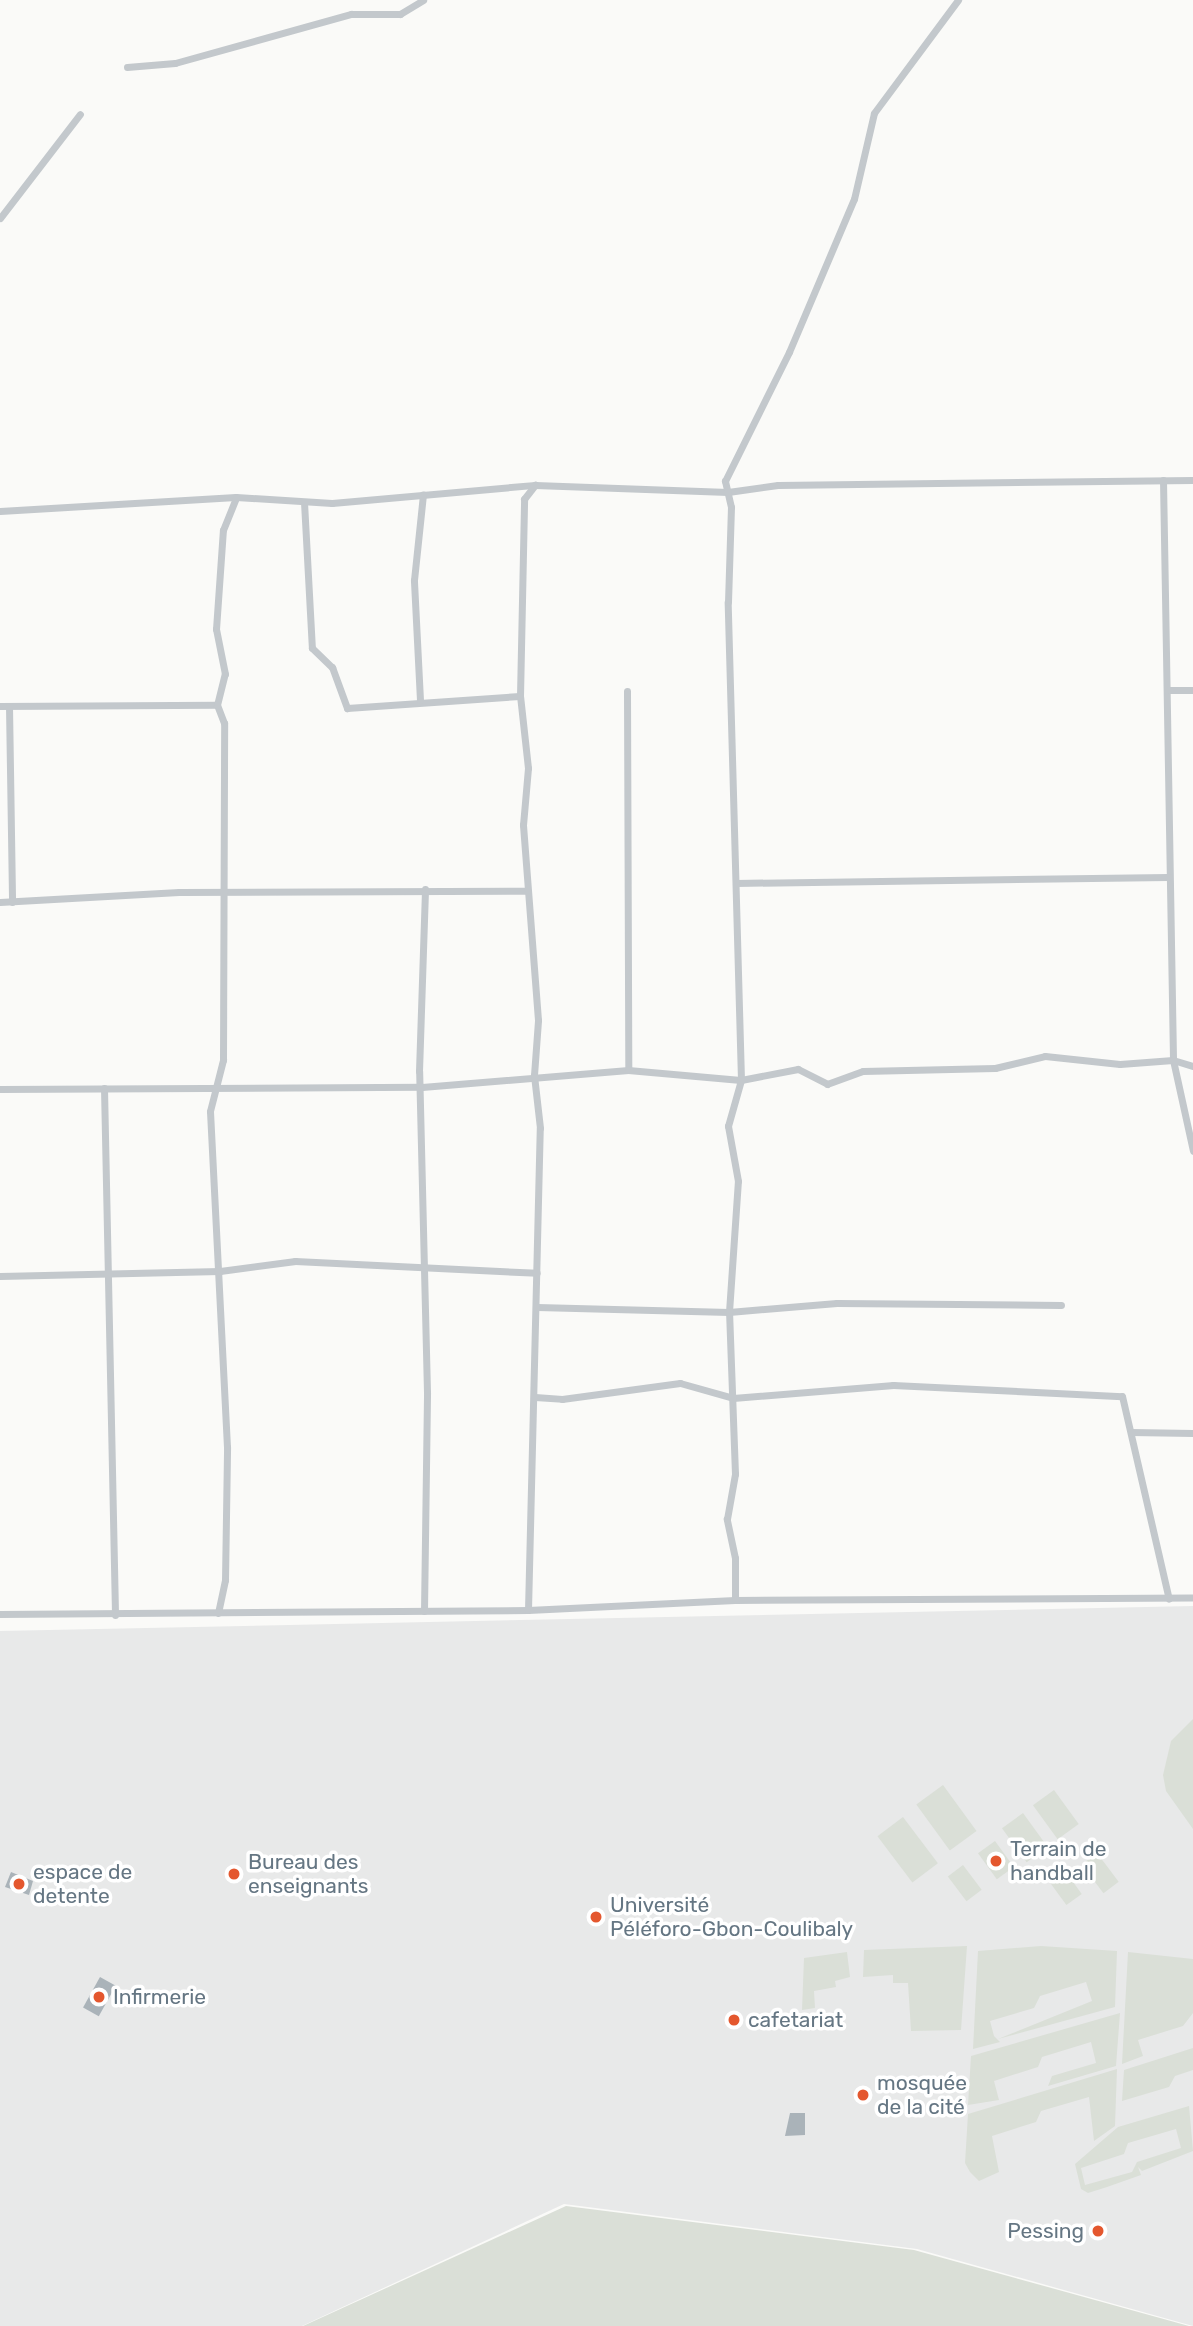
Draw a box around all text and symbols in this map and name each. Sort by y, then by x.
place label: Terrain de handball [1010,1836,1106,1886]
place label: Bureau des enseignants [248,1849,368,1899]
marker: Terrain de handball [988,1853,1004,1869]
place label: espace de detente [33,1859,132,1909]
marker: Bureau des enseignants [226,1866,242,1882]
marker: espace de detente [11,1876,27,1892]
place label: Université Péléforo-Gbon-Coulibaly [610,1892,853,1942]
marker: Université Péléforo-Gbon-Coulibaly [588,1909,604,1925]
place label: Infirmerie [113,1984,206,2010]
marker: Infirmerie [91,1989,107,2005]
place label: cafetariat [748,2007,843,2033]
marker: cafetariat [726,2012,742,2028]
place label: mosquée de la cité [877,2070,967,2120]
marker: mosquée de la cité [855,2087,871,2103]
place label: Pessing [1007,2218,1084,2244]
marker: Pessing [1090,2223,1106,2239]

